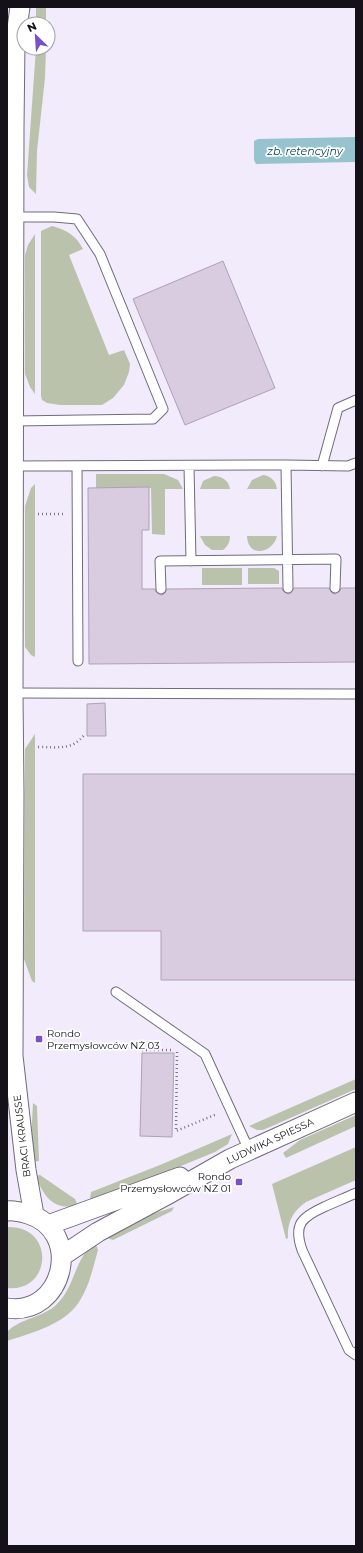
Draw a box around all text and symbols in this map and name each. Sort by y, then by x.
north arrow [16,16,56,56]
text: N [25,19,39,35]
water label: zb. retencyjny [266,144,344,158]
place label: Rondo Przemysłowców NŻ 03 [47,1027,160,1052]
marker: Rondo Przemysłowców NŻ 03 [34,1034,44,1044]
street label: BRACI KRAUSSE [10,1094,33,1178]
street label: LUDWIKA SPIESSA [224,1115,316,1167]
place label: Rondo Przemysłowców NŻ 01 [120,1170,231,1195]
marker: Rondo Przemysłowców NŻ 01 [234,1177,244,1187]

